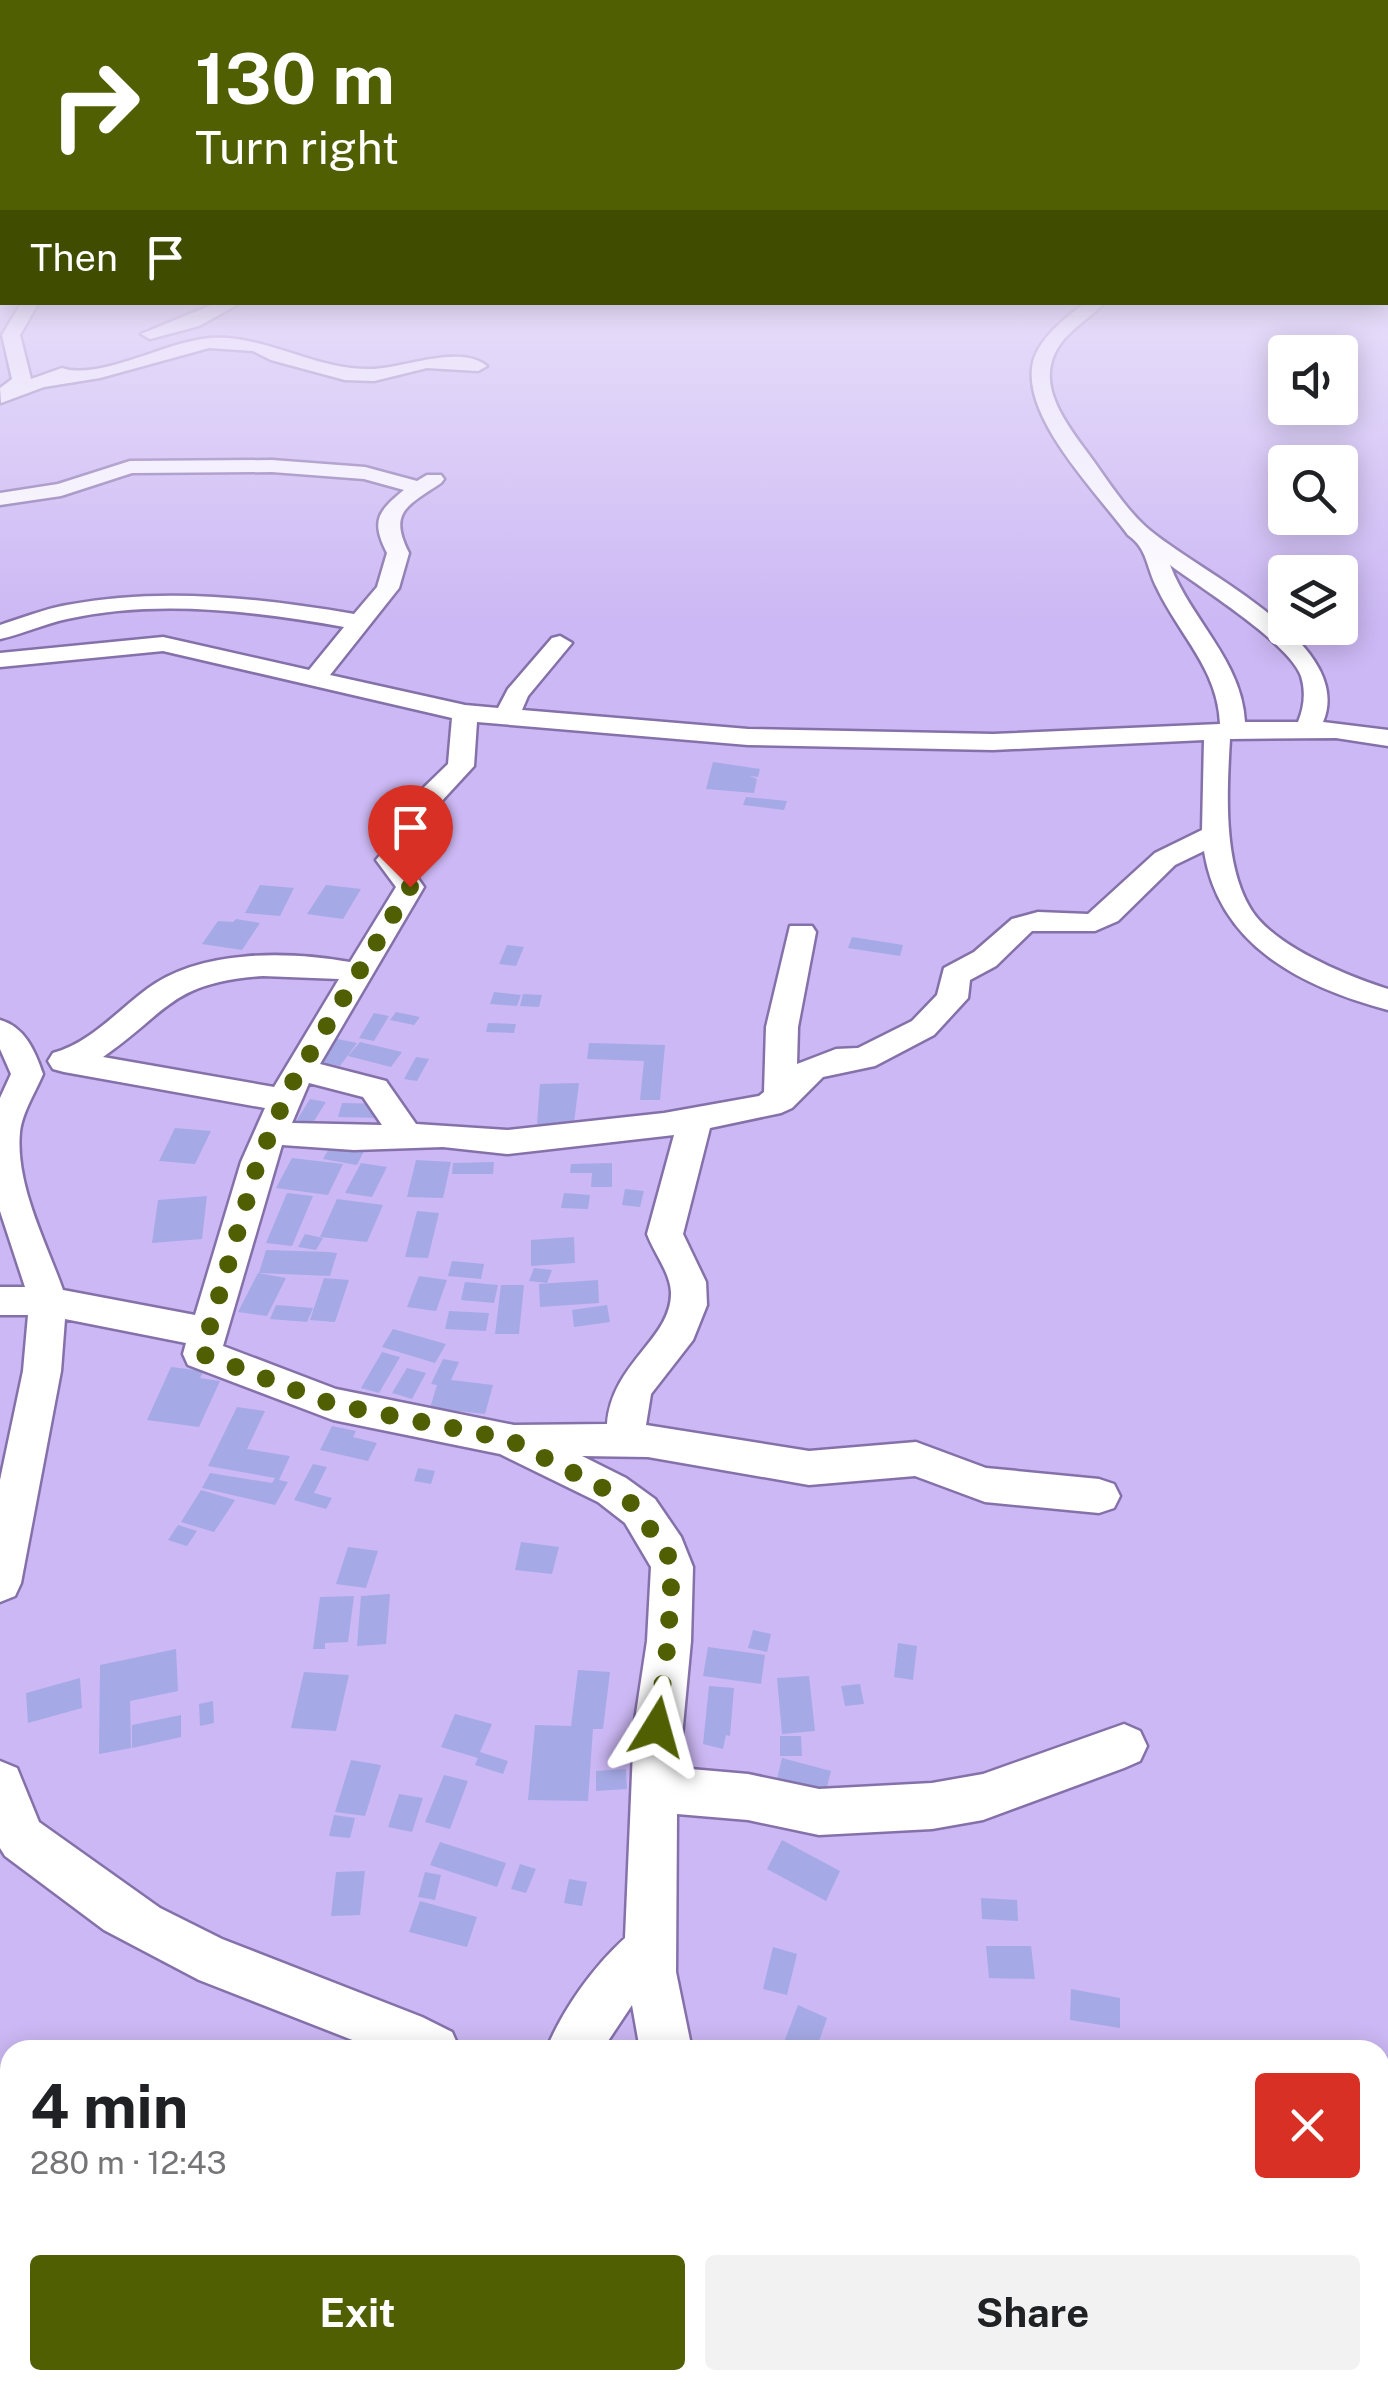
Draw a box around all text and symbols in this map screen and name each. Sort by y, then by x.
text: 130 m [195,37,395,120]
icon: right [30,40,160,170]
text: Turn right [195,121,399,174]
icon: arrive [138,230,193,285]
text: Then [30,235,118,280]
map controls [1268,335,1358,645]
button: sound [1268,335,1358,425]
button: search [1268,445,1358,535]
button: layers [1268,555,1358,645]
pin [368,785,453,888]
icon: arrive [383,800,438,855]
position arrow [605,1675,709,1779]
text: 4 min [30,2071,188,2142]
button: close [1255,2073,1360,2178]
text: 280 m · 12:43 [30,2144,227,2181]
button: Exit [30,2255,685,2370]
button: Share [705,2255,1360,2370]

